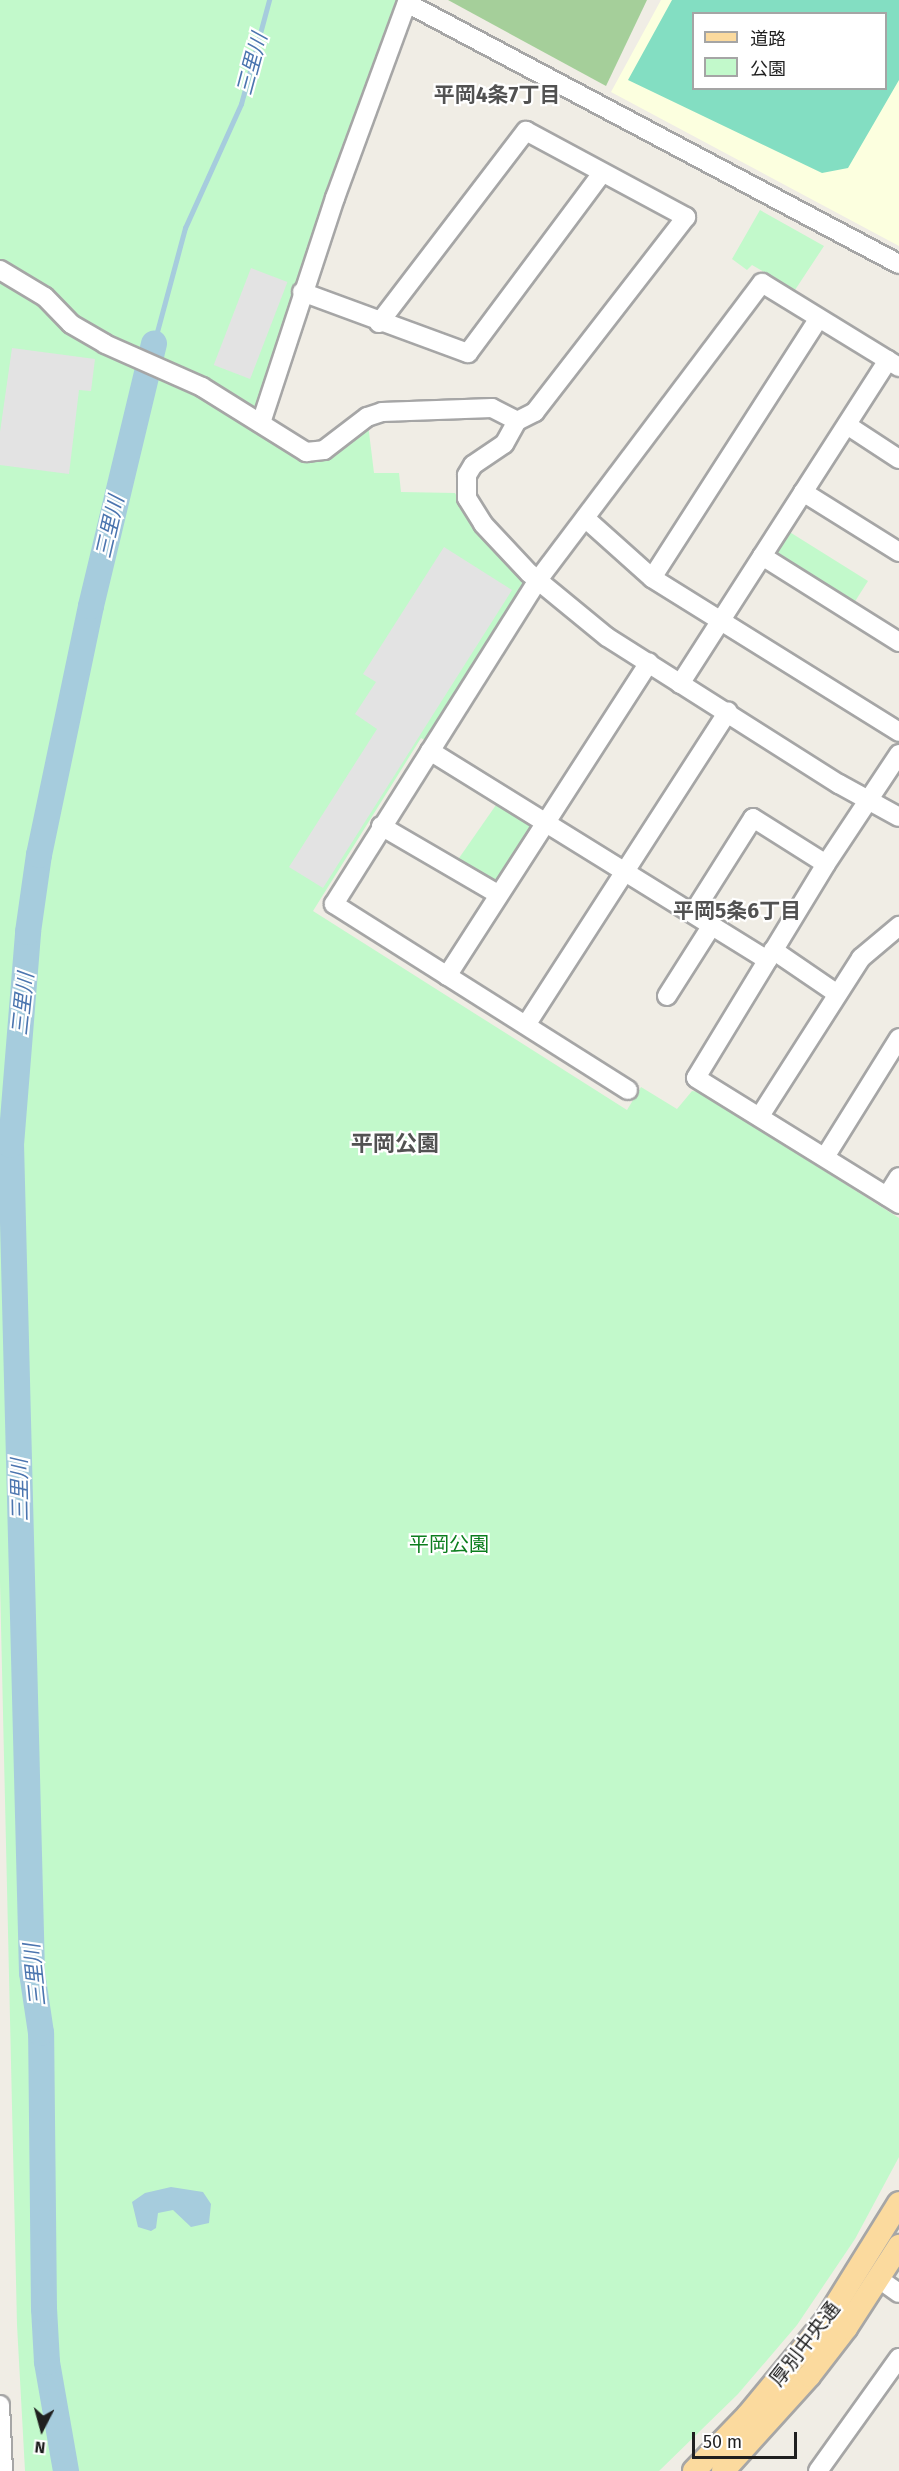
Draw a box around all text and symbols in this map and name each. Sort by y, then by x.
legend [692,12,887,90]
text: 道路 [750,28,786,50]
water label: 三里川 [232,30,272,98]
text: 公園 [750,58,786,80]
district label: 平岡4条7丁目 [434,82,560,108]
water label: 三里川 [91,493,129,561]
district label: 平岡5条6丁目 [673,898,801,924]
water label: 三里川 [7,971,39,1037]
district label: 平岡公園 [351,1131,439,1157]
water label: 三里川 [7,1458,33,1522]
park label: 平岡公園 [409,1532,489,1556]
water label: 三里川 [19,1942,51,2008]
street label: 厚別中央通 [765,2297,845,2391]
north arrow [12,2399,72,2459]
scale bar [695,2420,800,2458]
text: 50 m [703,2431,742,2453]
text: N [34,2437,46,2457]

